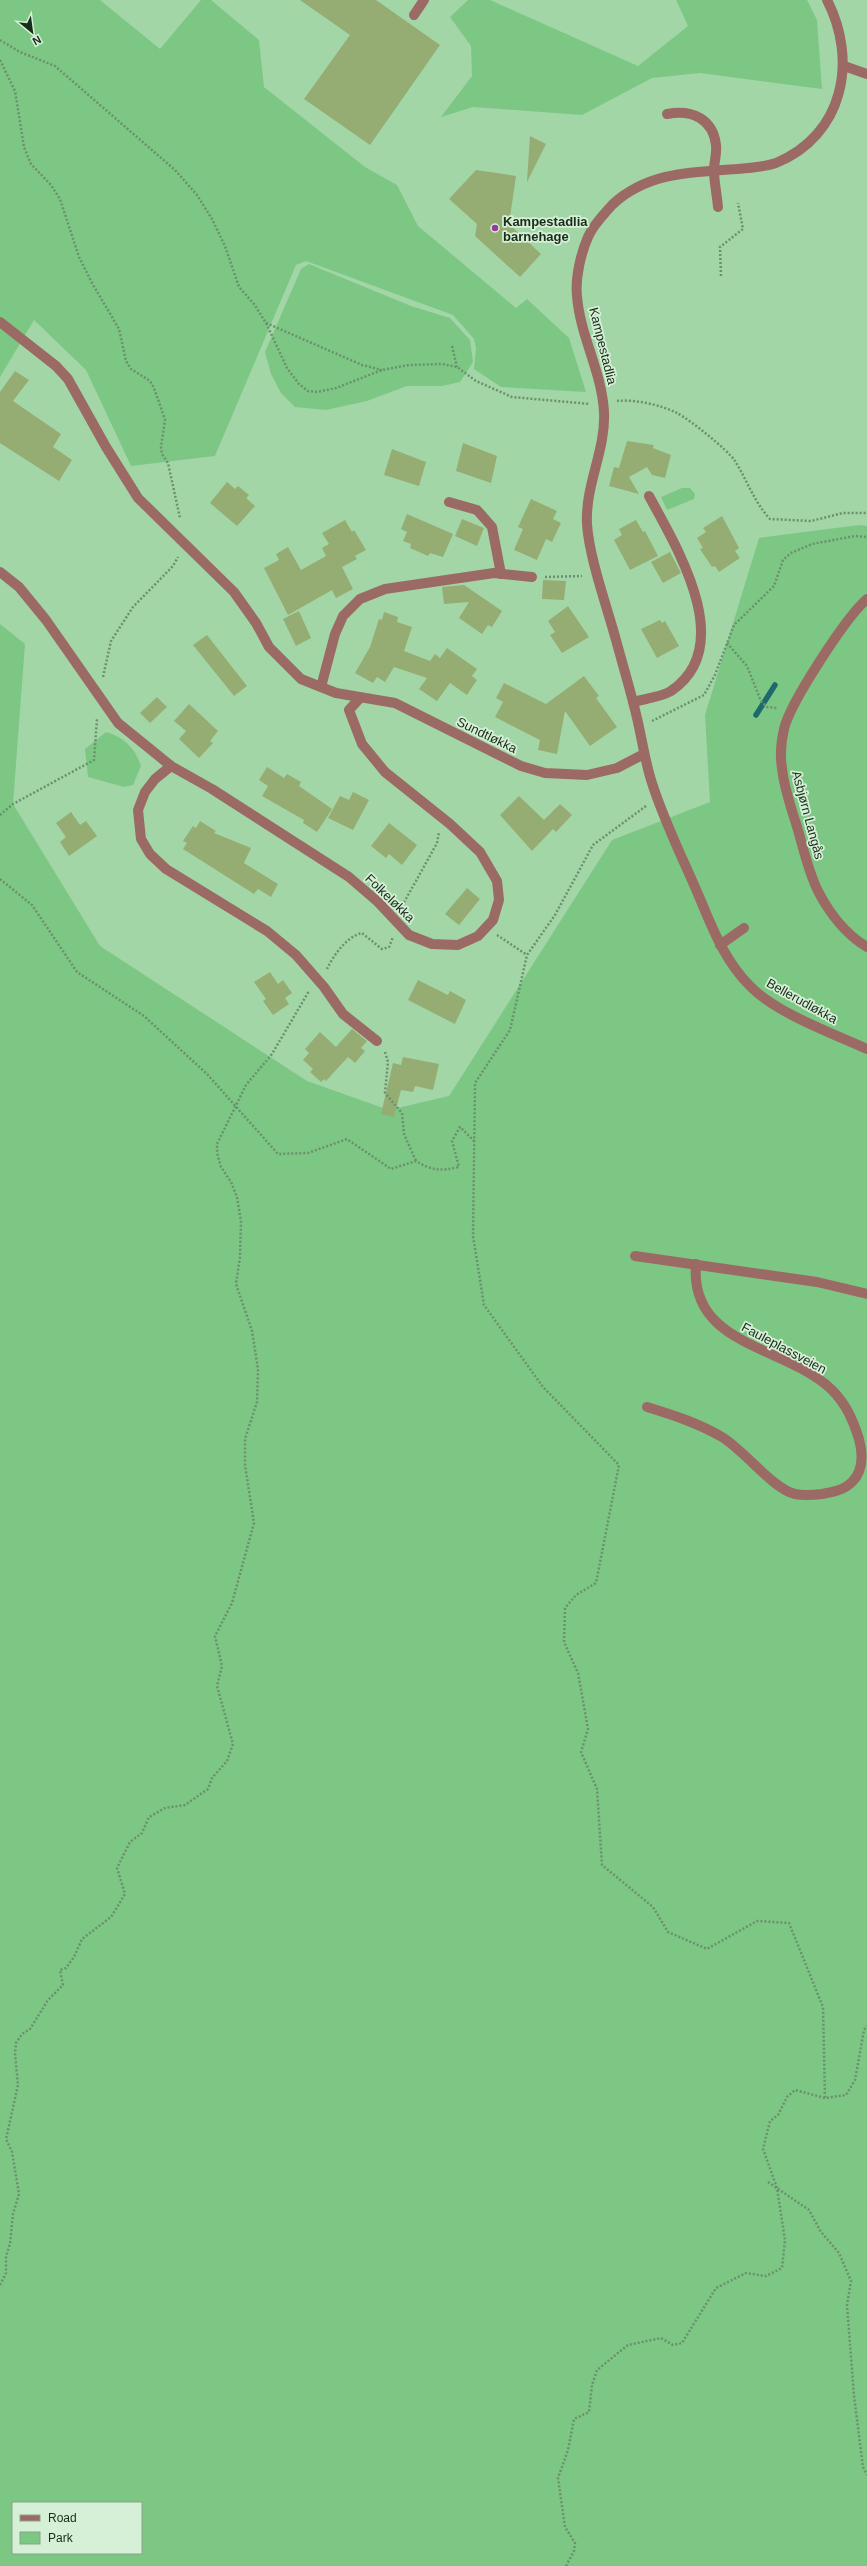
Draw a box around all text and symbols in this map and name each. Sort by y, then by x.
north arrow [12,12,52,52]
text: N [30,34,43,48]
place label: Kampestadlia barnehage [503,214,588,244]
marker: Kampestadlia barnehage [490,223,500,233]
street label: Kampestadlia [586,306,620,387]
street label: Sundtløkka [454,714,520,756]
street label: Asbjørn Langås [789,769,827,861]
street label: Folkeløkka [362,871,418,926]
street label: Bellerudløkka [764,975,841,1027]
street label: Fauleplassveien [739,1319,829,1377]
legend [12,2502,142,2554]
text: Road [48,2511,77,2525]
text: Park [48,2531,74,2545]

